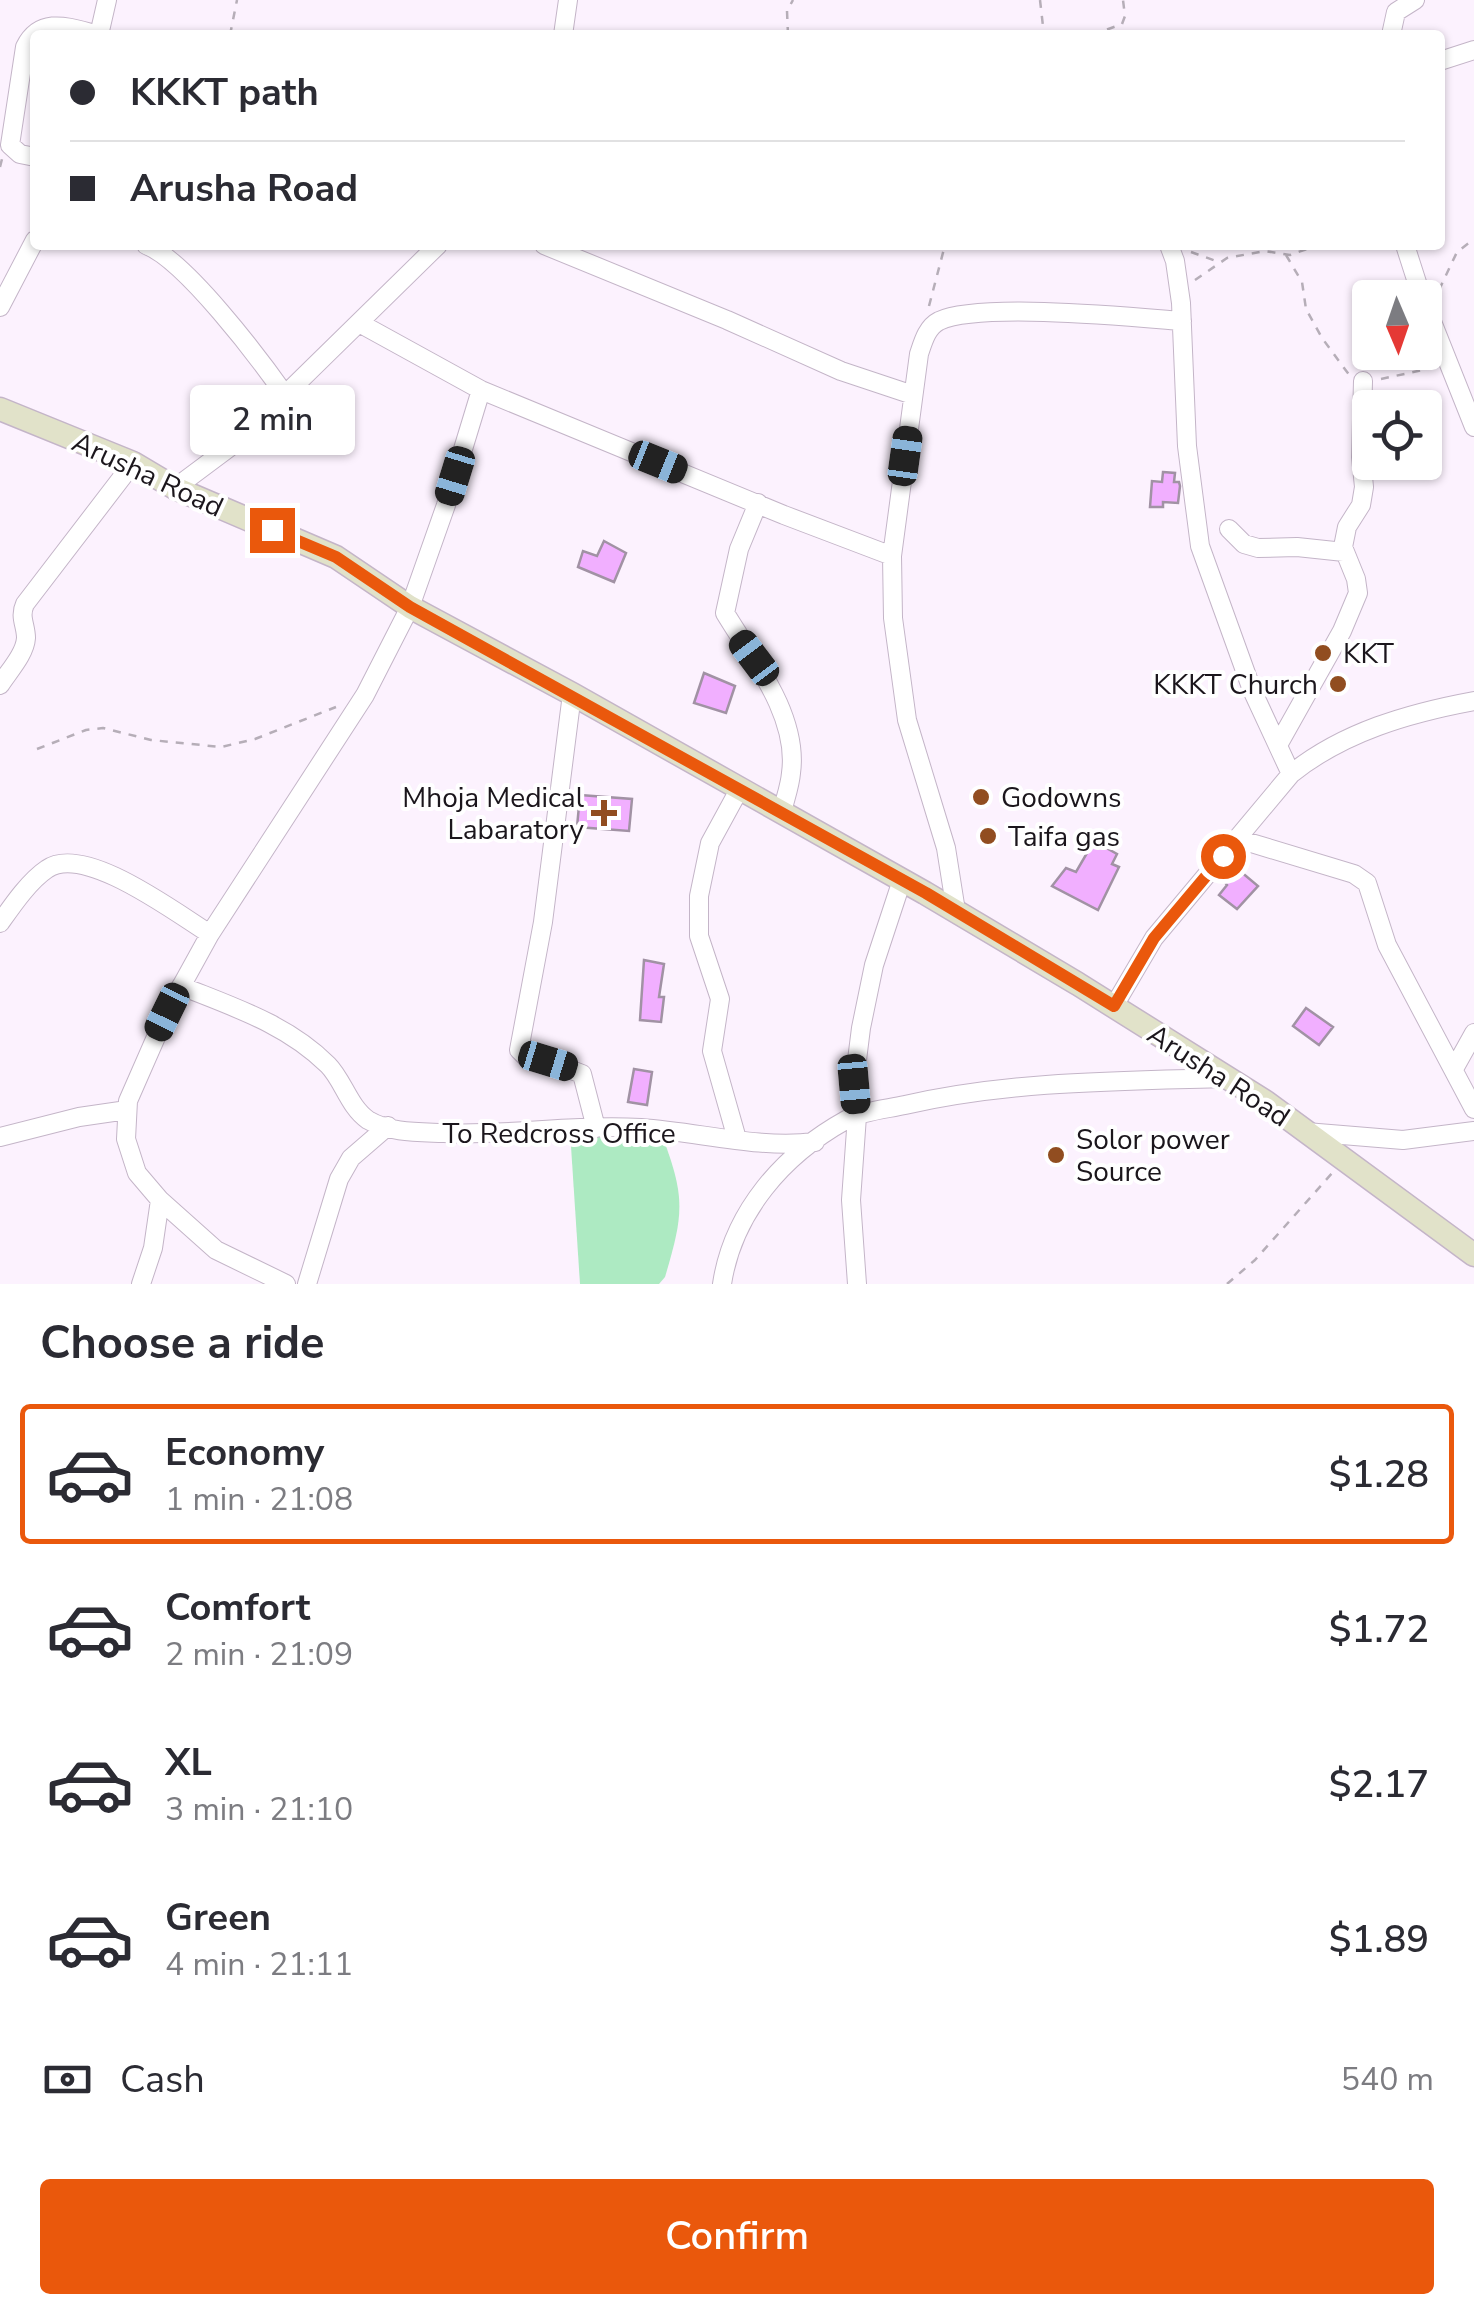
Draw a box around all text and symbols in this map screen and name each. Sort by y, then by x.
text: KKKT path [130,67,319,118]
text: Arusha Road [130,163,358,214]
north arrow [1352,280,1442,370]
map controls [1352,280,1442,480]
callout: 2 min [190,385,354,455]
button: locate [1352,390,1442,480]
text: 2 min [232,398,313,441]
street label: Arusha Road [66,423,229,527]
car [886,424,924,488]
car [625,437,691,487]
car [432,443,478,509]
route end [250,508,295,553]
car [724,625,784,691]
place label: KKT [1343,635,1394,673]
marker: KKT [1312,642,1334,664]
place label: KKKT Church [1153,666,1318,704]
marker: KKKT Church [1327,673,1349,695]
place label: Mhoja Medical Labaratory [402,779,585,849]
place label: Godowns [1001,779,1122,817]
marker: Godowns [970,786,992,808]
marker: Mhoja Medical Labaratory [593,802,615,824]
place label: Taifa gas [1008,818,1120,856]
marker: Taifa gas [977,825,999,847]
route start [1201,834,1246,879]
car [140,978,194,1046]
street label: Arusha Road [1140,1016,1297,1136]
car [515,1038,581,1084]
car [836,1053,872,1115]
street label: To Redcross Office [442,1115,676,1153]
place label: Solor power Source [1076,1121,1230,1191]
marker: Solor power Source [1045,1144,1067,1166]
text: Choose a ride [40,1313,325,1374]
text: Economy [165,1427,324,1478]
icon: car [45,1429,135,1519]
text: $1.28 [1329,1449,1429,1500]
text: 1 min · 21:08 [165,1478,353,1521]
text: Comfort [165,1582,310,1633]
icon: car [45,1584,135,1674]
text: $1.72 [1329,1604,1429,1655]
text: 2 min · 21:09 [165,1633,353,1676]
text: XL [165,1737,212,1788]
icon: car [45,1739,135,1829]
text: $2.17 [1329,1759,1429,1810]
text: 3 min · 21:10 [165,1788,353,1831]
text: Green [165,1892,271,1943]
icon: car [45,1894,135,1984]
text: $1.89 [1329,1914,1429,1965]
text: 4 min · 21:11 [165,1943,353,1986]
icon: cash [40,2052,95,2107]
text: Cash [120,2054,205,2105]
text: 540 m [1341,2058,1434,2101]
button: Confirm [40,2179,1434,2294]

